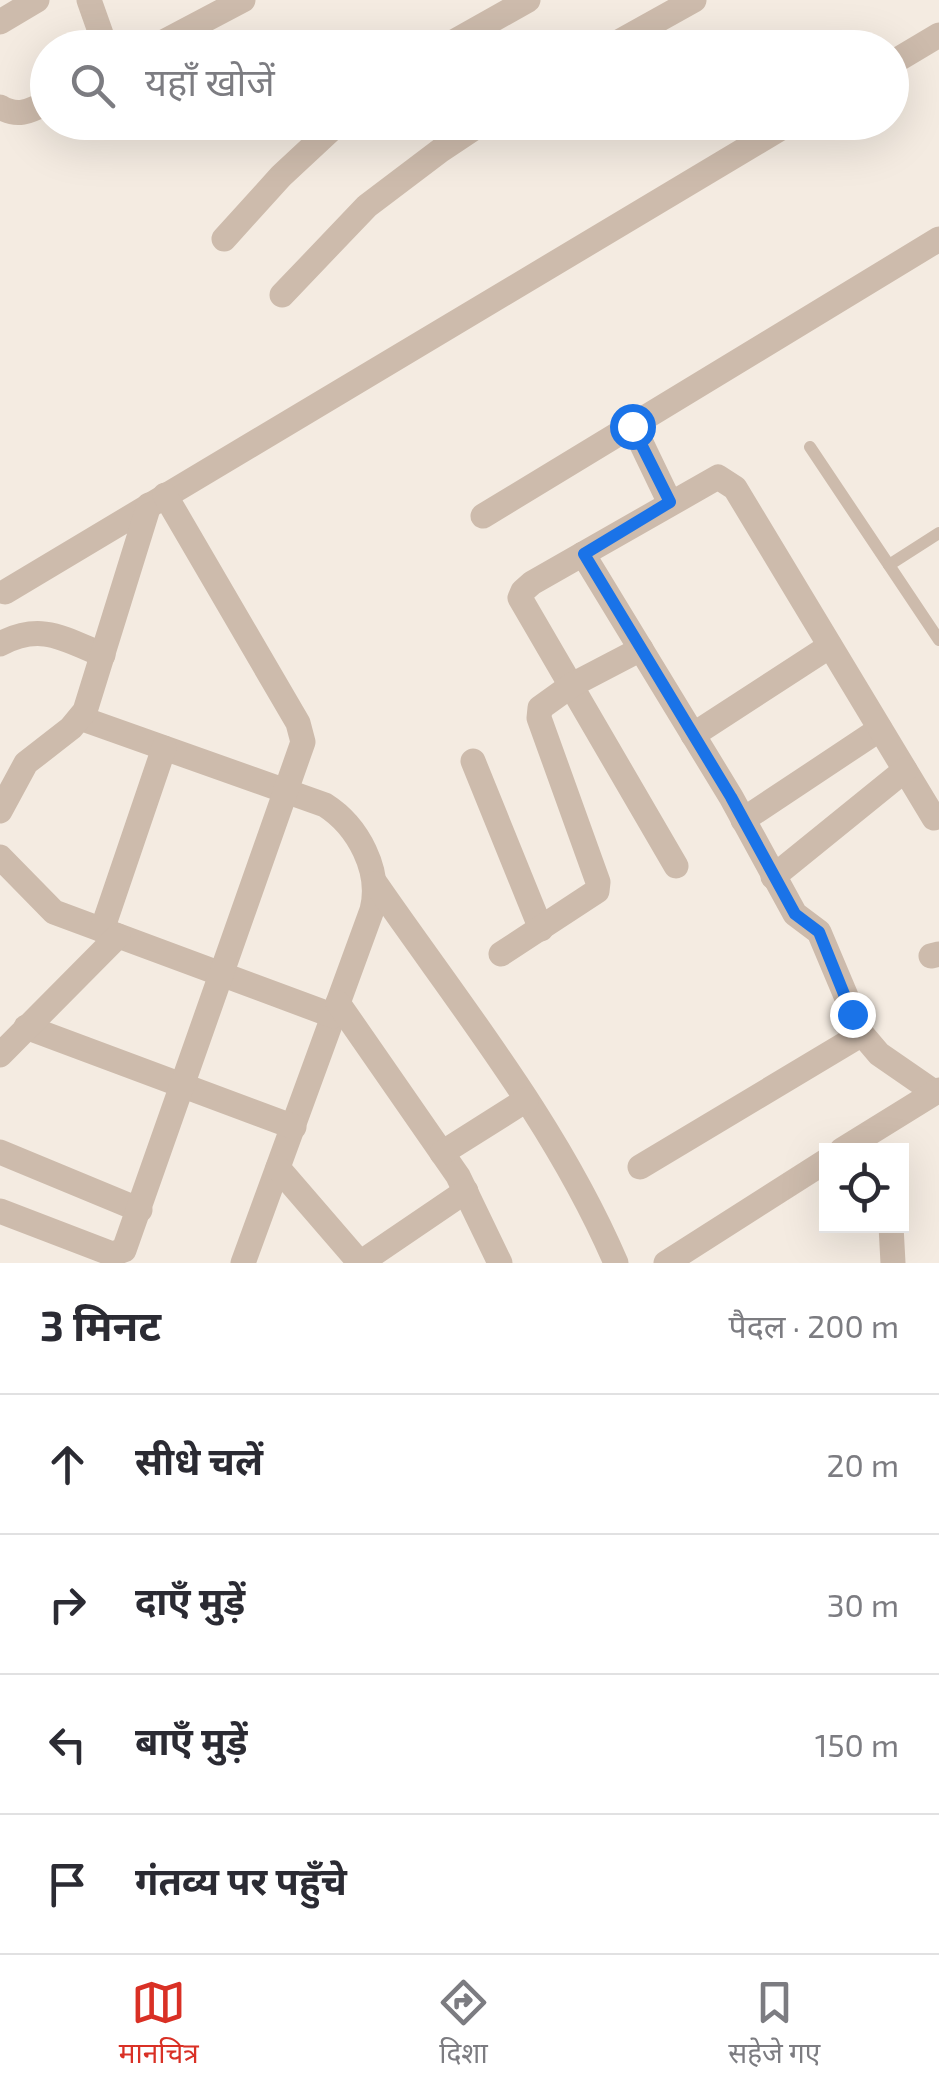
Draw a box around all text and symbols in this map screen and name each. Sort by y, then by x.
search box [30,30,909,140]
icon: search [65,58,120,113]
text: यहाँ खोजें [145,58,275,104]
route start [610,404,656,450]
route end [830,992,876,1038]
map controls [819,1143,909,1233]
button: locate [819,1143,909,1233]
text: 3 मिनट [40,1299,161,1349]
text: पैदल · 200 m [729,1306,899,1344]
icon: ahead [40,1437,95,1492]
text: सीधे चलें [135,1437,263,1483]
text: 20 m [827,1445,899,1483]
icon: right [40,1577,95,1632]
text: दाएँ मुड़ें [135,1577,245,1623]
text: 30 m [827,1585,899,1623]
icon: left [40,1717,95,1772]
text: बाएँ मुड़ें [135,1717,247,1763]
text: 150 m [815,1725,899,1763]
icon: arrive [40,1857,95,1912]
text: गंतव्य पर पहुँचे [135,1857,347,1903]
tab: मानचित्र [119,1975,199,2074]
tab: दिशा [436,1975,491,2074]
tab: सहेजे गए [728,1975,820,2074]

